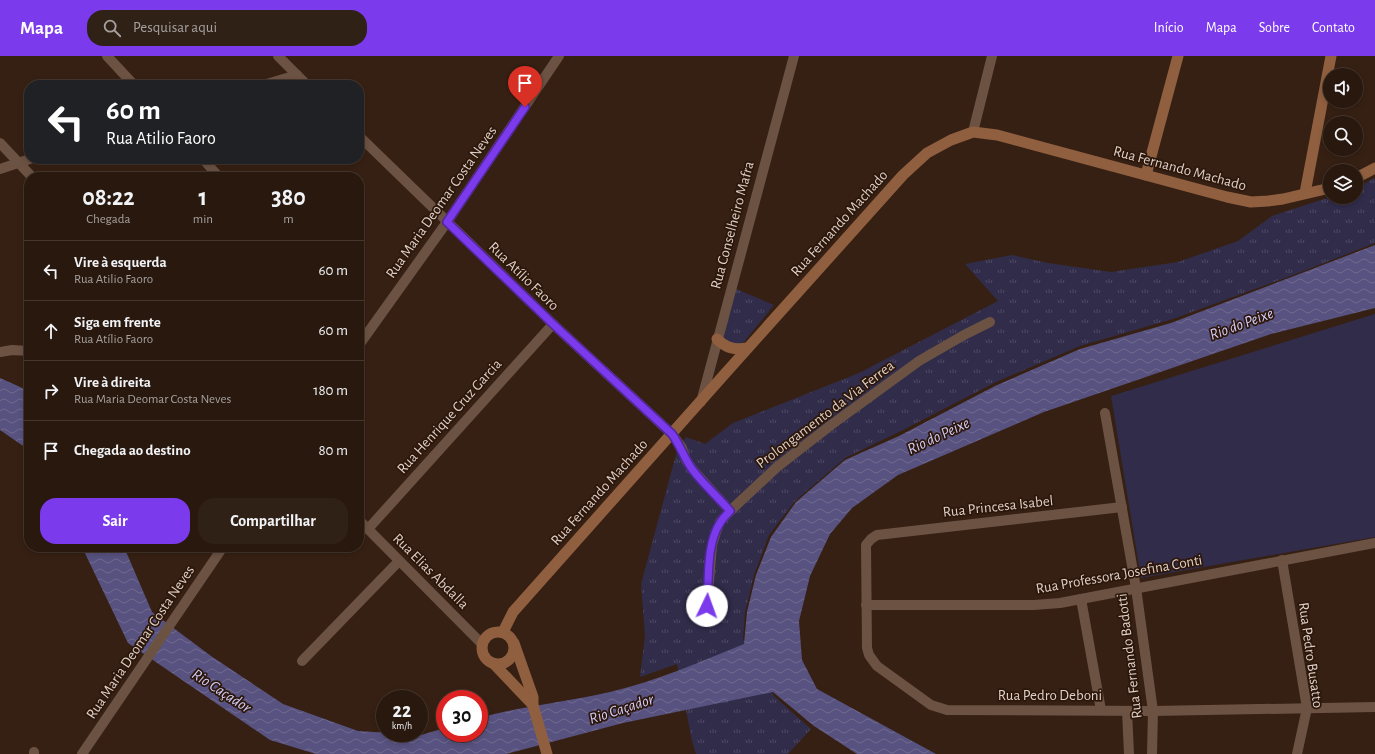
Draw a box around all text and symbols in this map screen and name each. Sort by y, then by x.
search box [87,10,367,46]
icon: search [101,17,123,39]
text: Mapa [20,19,63,38]
text: Pesquisar aqui [133,20,217,35]
text: Início [1154,21,1184,35]
text: Mapa [1206,21,1237,35]
text: Sobre [1259,21,1290,35]
text: Contato [1312,21,1355,35]
pin [508,66,542,107]
map controls [1323,68,1363,204]
button: sound [1323,68,1363,108]
icon: arrive [514,72,536,94]
icon: left [40,96,92,148]
text: 60 m [106,97,161,125]
button: search [1323,116,1363,156]
street label: Rua Maria Deomar Costa Neves [383,124,500,281]
text: Rua Atilio Faoro [106,130,216,148]
street label: Rua Fernando Machado [1112,144,1248,193]
street label: Rua Conselheiro Mafra [708,160,757,291]
button: layers [1323,164,1363,204]
street label: Rua Fernando Machado [788,167,891,279]
text: 08:22 [82,186,135,210]
text: 1 [199,186,207,210]
text: 380 [271,186,306,210]
text: Chegada [86,213,131,226]
text: min [193,213,213,226]
text: m [283,213,294,226]
street label: Rua Atílio Faoro [486,239,562,314]
text: Vire à esquerda [74,255,167,270]
icon: left [40,260,62,282]
text: 60 m [319,263,348,278]
text: Rua Atilio Faoro [74,273,153,286]
water label: Rio do Peixe [1207,305,1275,343]
text: Siga em frente [74,315,161,330]
icon: ahead [40,320,62,342]
text: 60 m [319,323,348,338]
text: Rua Atílio Faoro [74,333,153,346]
street label: Rua Henrique Cruz Garcia [394,356,505,476]
street label: Prolongamento da Via Ferrea [754,358,897,471]
text: Vire à direita [74,375,151,390]
icon: right [40,380,62,402]
text: 180 m [313,383,348,398]
text: Rua Maria Deomar Costa Neves [74,393,231,406]
water label: Rio do Peixe [905,415,972,457]
street label: Rua Fernando Machado [548,436,651,548]
icon: arrive [40,440,62,462]
text: Chegada ao destino [74,443,191,458]
text: 80 m [318,443,348,458]
street label: Rua Princesa Isabel [942,493,1054,520]
button: Sair [40,498,190,544]
button: Compartilhar [198,498,348,544]
street label: Rua Elias Abdalla [390,531,471,612]
street label: Rua Professora Josefina Conti [1035,552,1203,597]
street label: Rua Maria Deomar Costa Neves [83,563,197,722]
position arrow [686,585,728,627]
street label: Rua Fernando Badotti [1114,592,1145,719]
street label: Rua Pedro Busatto [1296,601,1325,709]
water label: Rio Caçador [189,666,254,716]
street label: Rua Pedro Deboni [998,688,1102,703]
speed limit sign: 30 [436,690,488,742]
water label: Rio Caçador [587,691,656,727]
text: 22 [393,701,411,721]
text: km/h [392,721,412,731]

